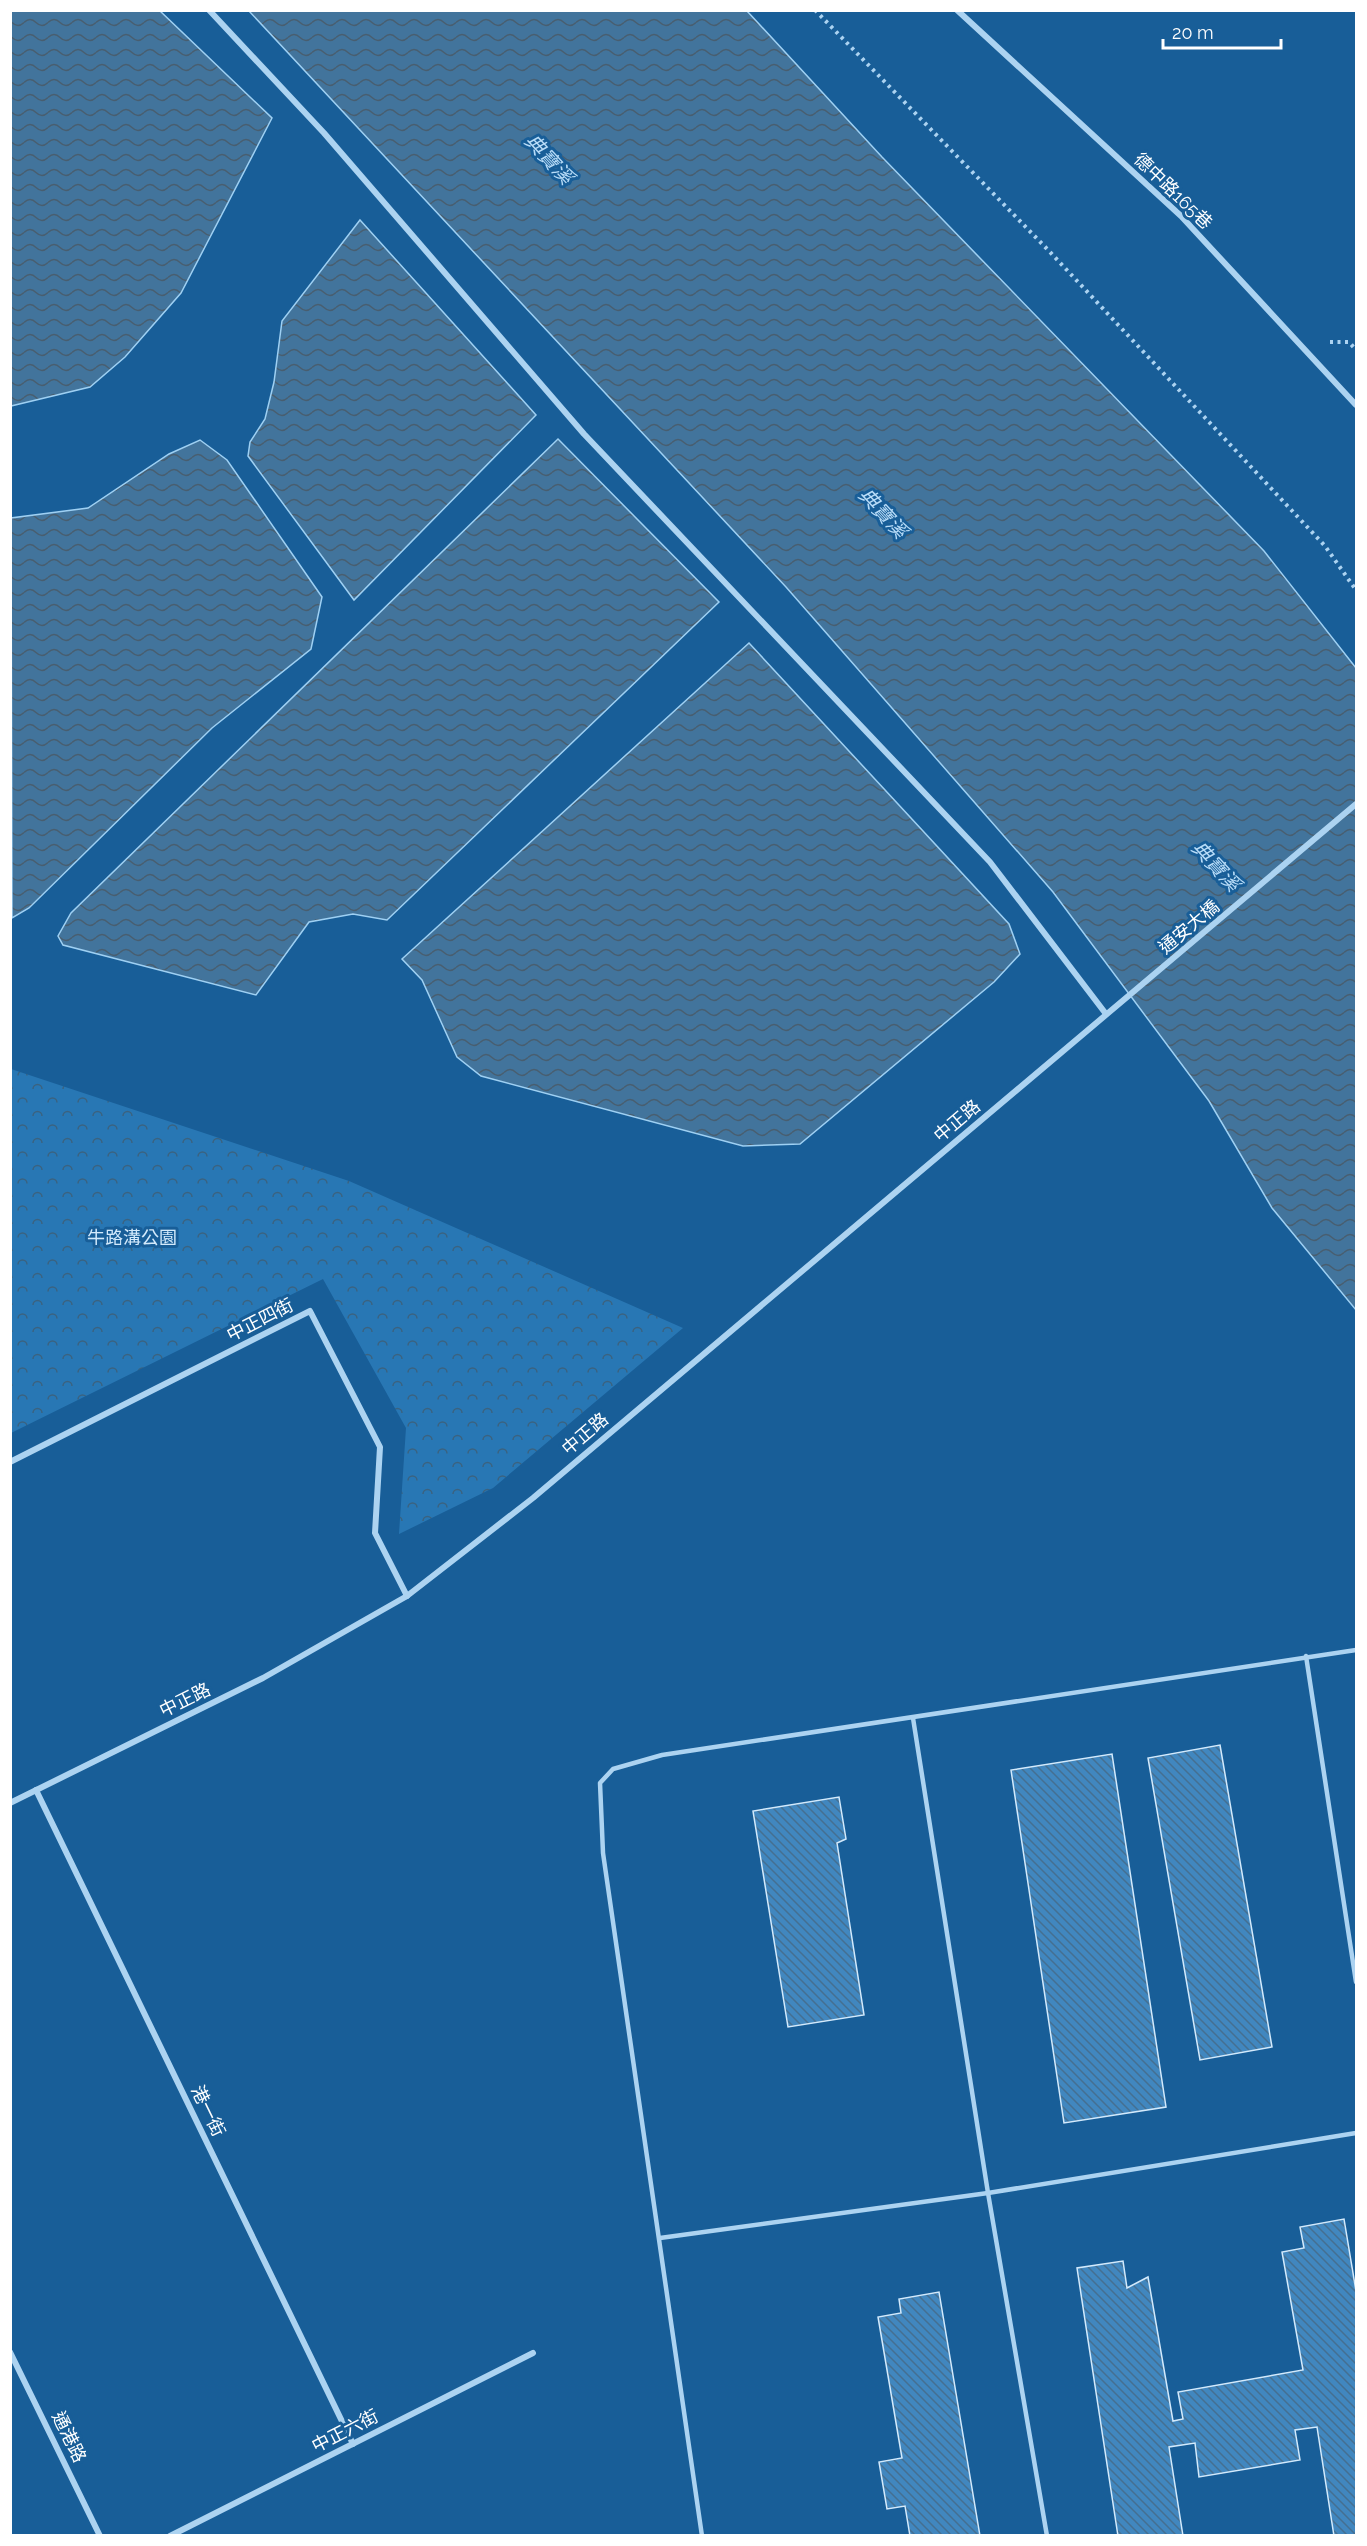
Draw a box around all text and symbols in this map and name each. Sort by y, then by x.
scale bar [1163,12,1282,50]
text: 20 m [1172,22,1214,43]
water label: 典寶溪 [520,129,580,191]
street label: 德中路165巷 [1130,148,1217,233]
water label: 典寶溪 [854,483,914,545]
water label: 典寶溪 [1187,836,1247,898]
street label: 通安大橋 [1154,895,1223,958]
street label: 中正路 [929,1095,984,1146]
park label: 牛路溝公園 [87,1227,177,1248]
street label: 中正四街 [223,1294,297,1345]
street label: 中正路 [557,1408,612,1459]
street label: 中正路 [156,1678,214,1721]
street label: 港一街 [187,2082,230,2140]
street label: 中正六街 [308,2405,382,2456]
street label: 通港路 [48,2408,91,2466]

